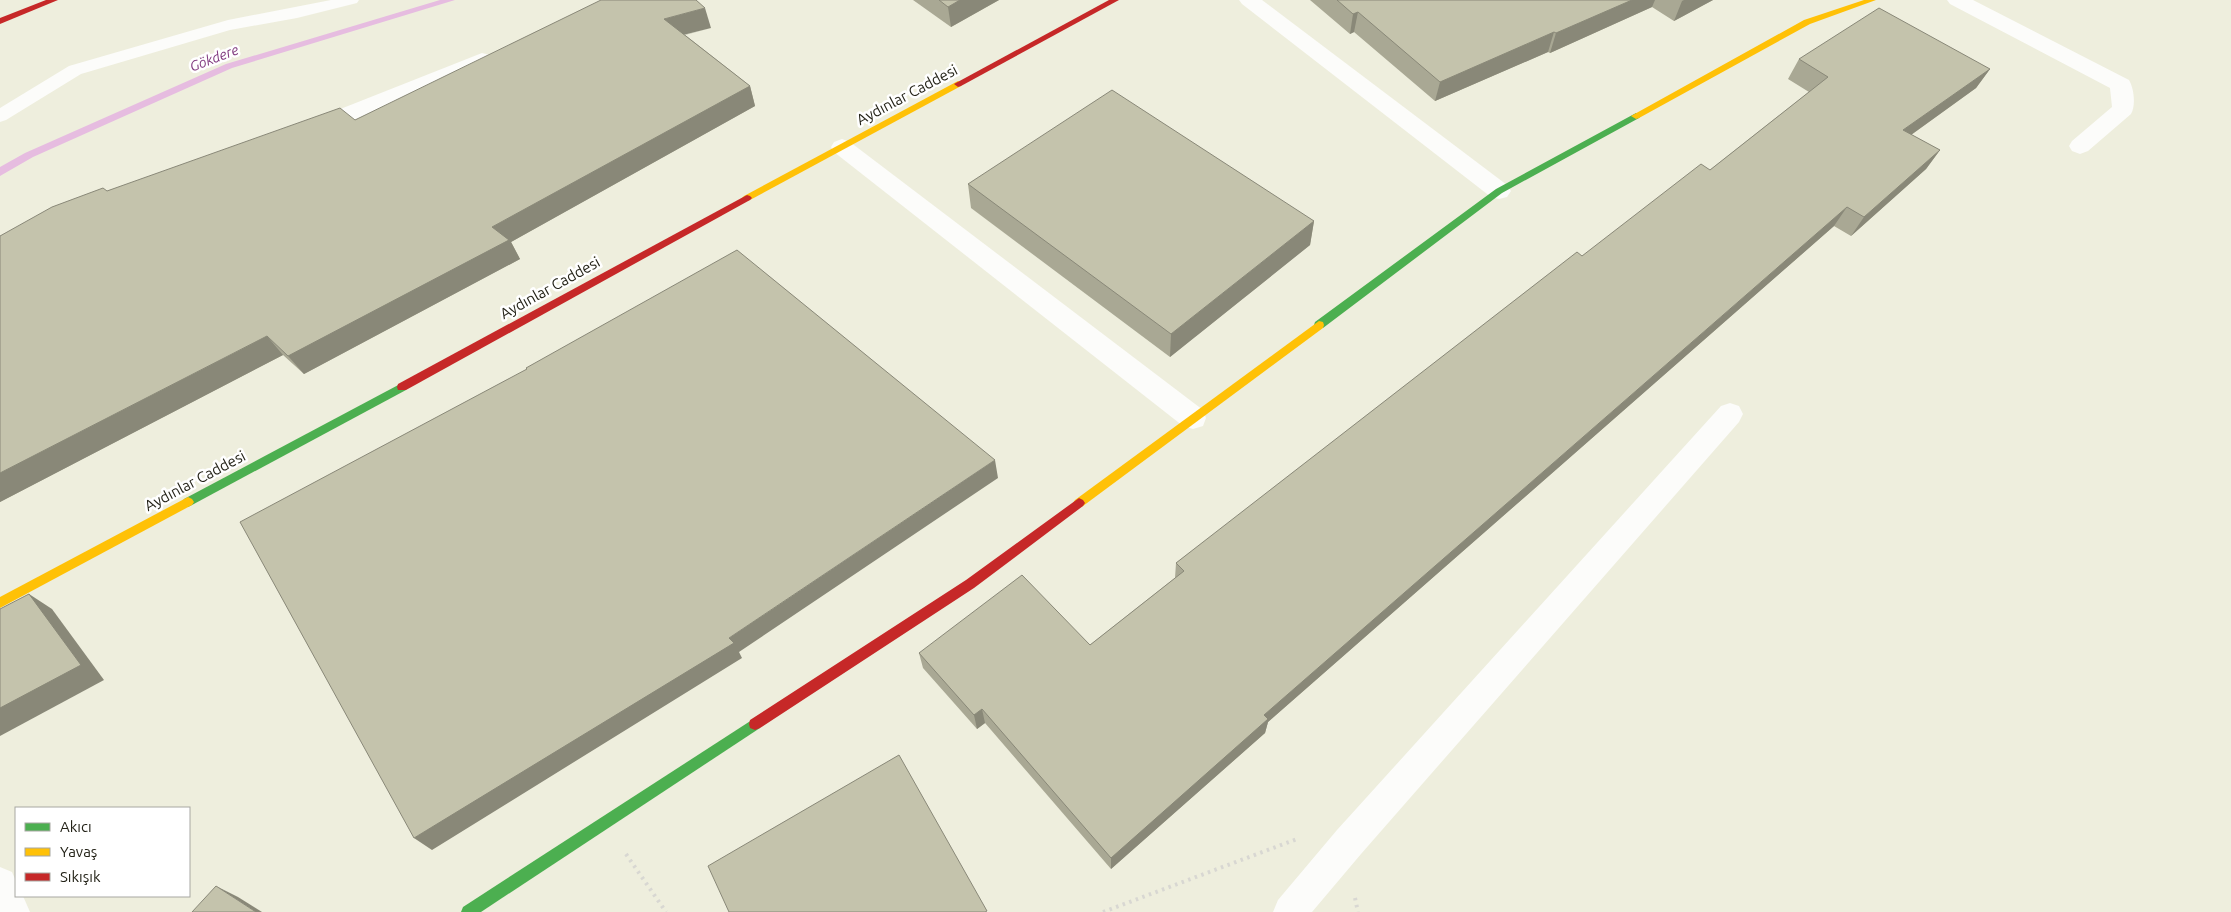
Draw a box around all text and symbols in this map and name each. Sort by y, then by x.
water label: Gökdere [187,41,241,75]
street label: Aydınlar Caddesi [854,61,960,128]
street label: Aydınlar Caddesi [497,253,603,322]
street label: Aydınlar Caddesi [142,447,248,514]
legend [15,807,190,897]
text: Akıcı [60,818,92,835]
text: Yavaş [60,843,97,860]
text: Sıkışık [60,868,101,885]

